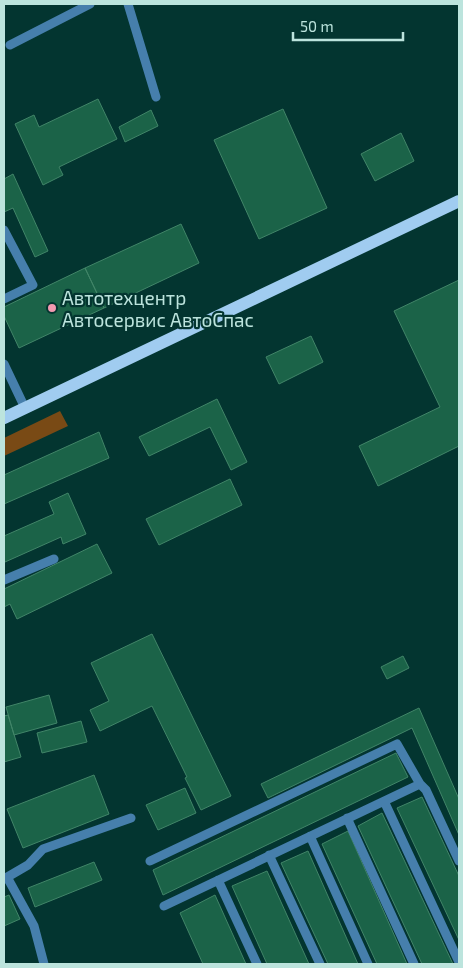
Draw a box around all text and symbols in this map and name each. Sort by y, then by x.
scale bar [293,10,403,42]
text: 50 m [300,17,334,35]
place label: Автотехцентр Автосервис АвтоСпас [62,286,254,331]
marker: Автотехцентр Автосервис АвтоСпас [46,302,58,314]

